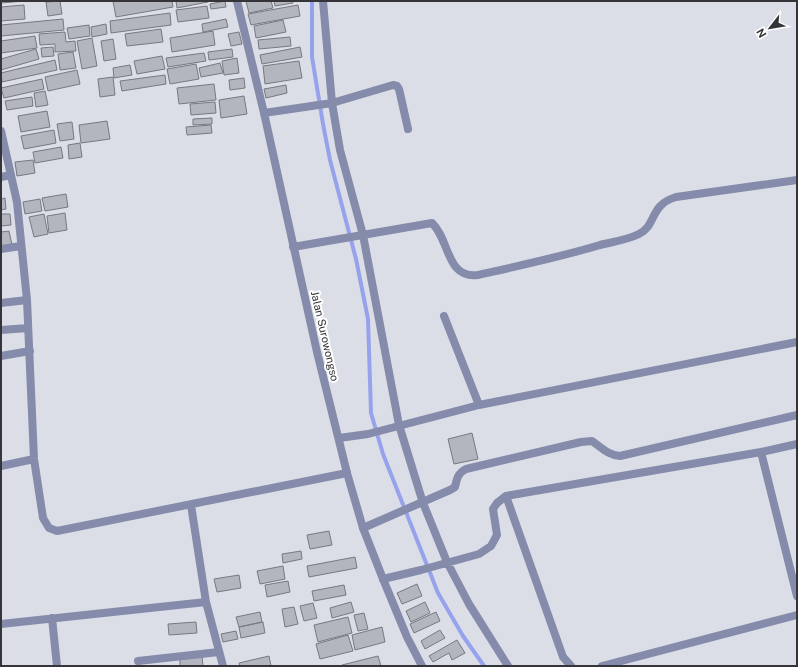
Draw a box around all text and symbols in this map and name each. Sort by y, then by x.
north arrow [750,8,790,48]
text: N [754,26,769,40]
street label: Jalan Surowongso [309,290,341,382]

